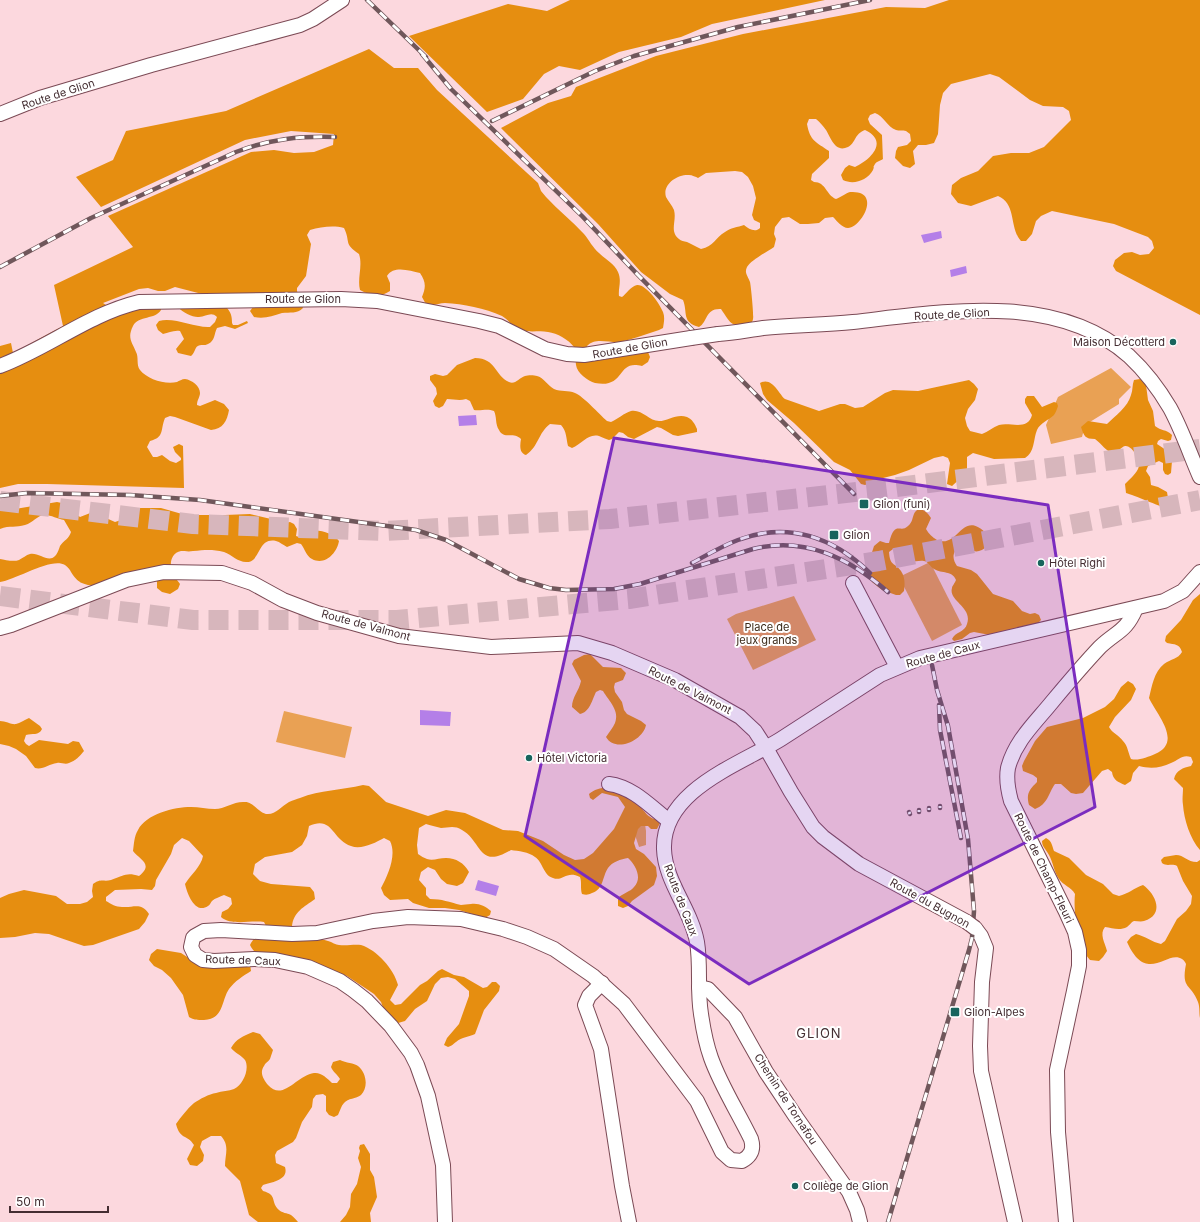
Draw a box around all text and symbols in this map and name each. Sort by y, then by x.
street label: Route de Glion [20,76,96,112]
street label: Route de Glion [265,292,341,306]
street label: Route de Glion [914,305,990,323]
street label: Route de Glion [591,335,669,361]
place label: Maison Décotterd [1073,335,1165,349]
marker: Maison Décotterd [1168,337,1178,347]
place label: Glion (funi) [873,497,931,511]
marker: Glion (funi) [858,498,870,510]
place label: Glion [843,528,870,542]
marker: Glion [828,529,840,541]
place label: Hôtel Righi [1049,556,1105,570]
marker: Hôtel Righi [1036,558,1046,568]
street label: Route de Valmont [320,606,412,644]
park label: Place de jeux grands [736,620,798,647]
street label: Route de Caux [904,637,982,671]
street label: Route de Valmont [646,663,734,717]
place label: Hôtel Victoria [537,751,607,765]
marker: Hôtel Victoria [524,753,534,763]
street label: Route de Champ-Fleuri [1011,811,1077,925]
street label: Route de Caux [661,862,701,938]
street label: Route du Bugnon [888,875,972,931]
street label: Route de Caux [205,952,281,968]
place label: Glion-Alpes [964,1005,1025,1019]
marker: Glion-Alpes [949,1006,961,1018]
district label: GLION [796,1025,842,1041]
street label: Chemin de Tornafou [751,1051,821,1147]
place label: Collège de Glion [803,1179,889,1193]
marker: Collège de Glion [790,1181,800,1191]
scale bar [10,1188,108,1214]
text: 50 m [16,1194,45,1209]

